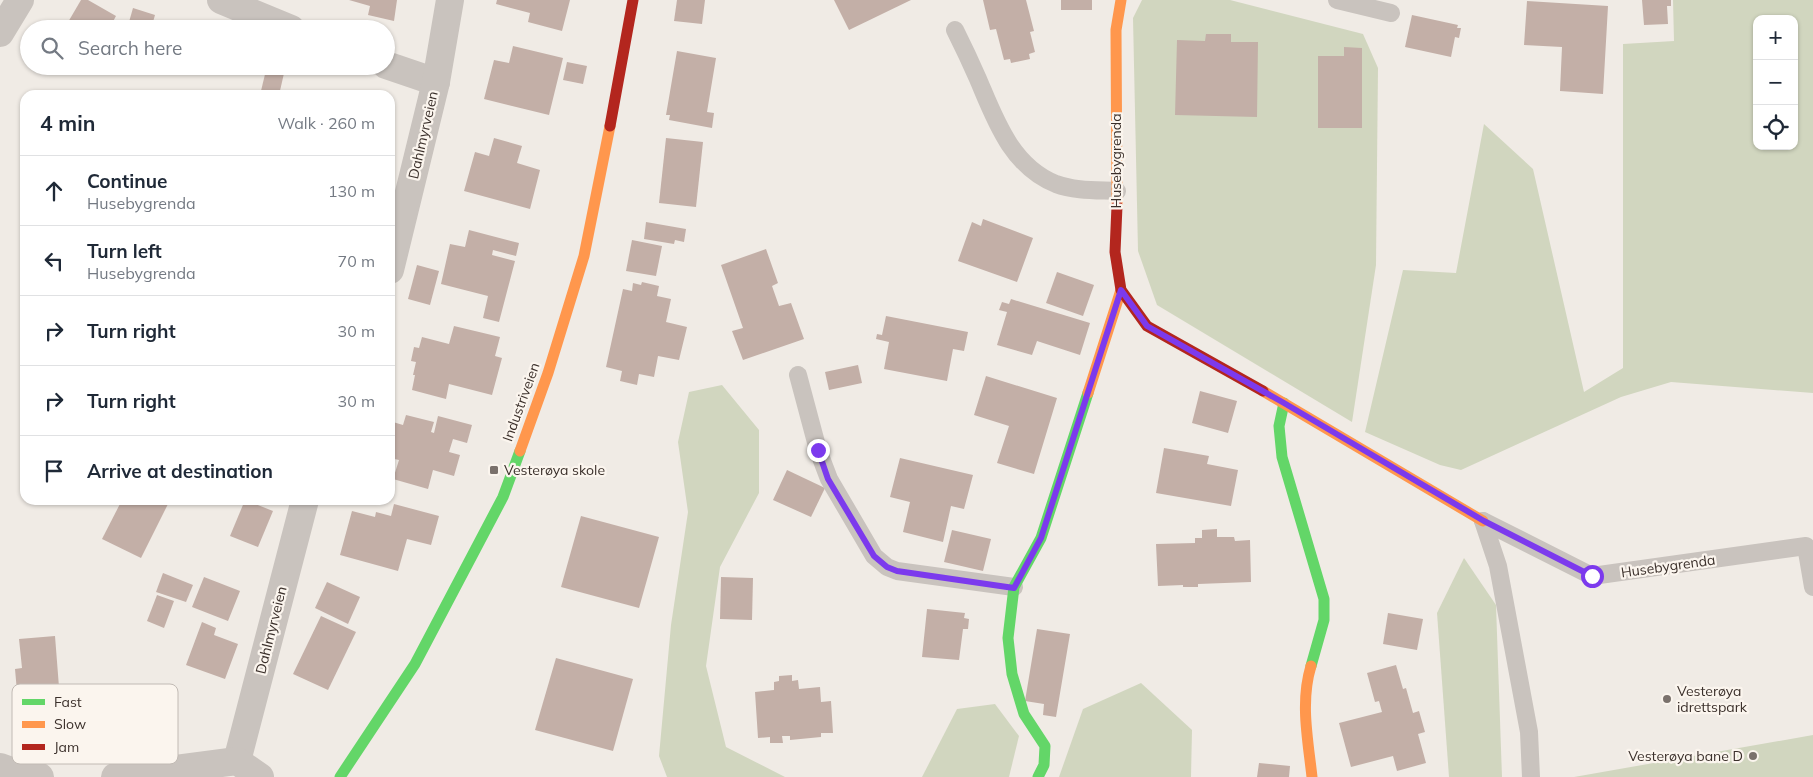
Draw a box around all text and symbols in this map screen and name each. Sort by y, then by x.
map controls [1753,15,1798,150]
button: + [1753,15,1798,60]
search box [20,20,395,75]
icon: search [38,34,66,62]
text: Search here [78,36,182,60]
button: − [1753,60,1798,105]
street label: Dahlmyrveien [404,89,442,181]
button: locate [1753,105,1798,150]
text: 4 min [40,110,95,136]
text: Walk · 260 m [277,113,375,133]
street label: Husebygrenda [1107,113,1125,209]
text: Continue [87,169,167,193]
icon: ahead [40,177,68,205]
text: 130 m [328,181,375,201]
text: Husebygrenda [87,193,196,213]
text: Turn left [87,239,162,263]
icon: left [40,247,68,275]
text: 70 m [338,251,375,271]
text: Husebygrenda [87,263,196,283]
icon: right [40,317,68,345]
text: Turn right [87,319,176,343]
text: 30 m [338,321,375,341]
street label: Industriveien [498,360,544,444]
icon: right [40,387,68,415]
text: Turn right [87,389,176,413]
text: 30 m [338,391,375,411]
route end [807,439,830,462]
icon: arrive [40,457,68,485]
text: Arrive at destination [87,459,273,483]
place label: Vesterøya skole [504,461,605,479]
marker: Vesterøya skole [488,464,500,476]
street label: Husebygrenda [1620,550,1716,582]
route start [1581,565,1604,588]
street label: Dahlmyrveien [251,584,291,676]
place label: Vesterøya idrettspark [1677,682,1748,716]
legend [12,684,178,764]
text: Fast [54,693,82,711]
marker: Vesterøya idrettspark [1661,693,1673,705]
text: Slow [54,715,86,733]
text: Jam [54,738,79,756]
place label: Vesterøya bane D [1628,747,1743,765]
marker: Vesterøya bane D [1747,750,1759,762]

